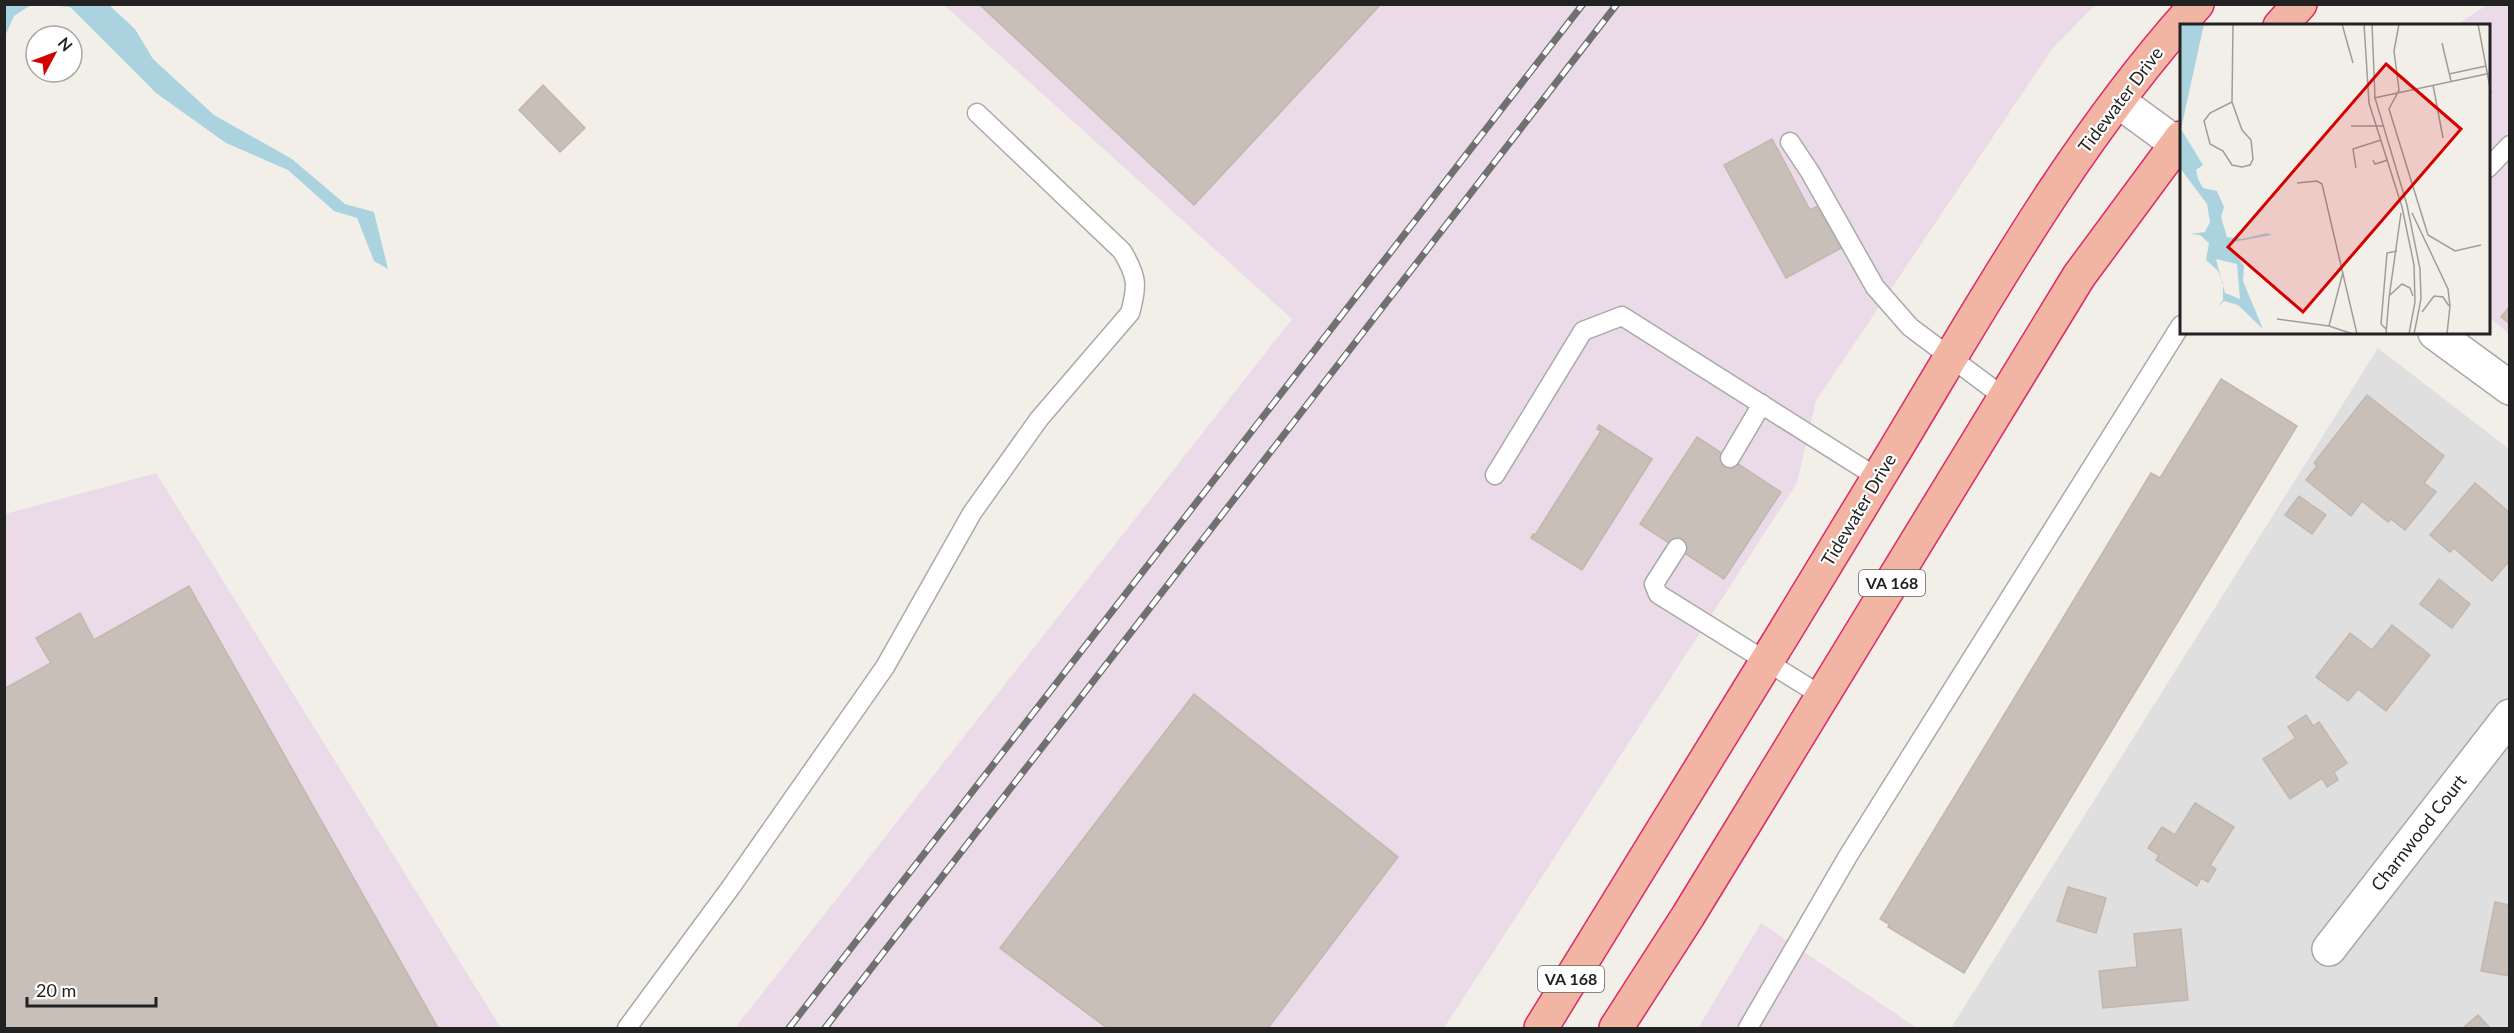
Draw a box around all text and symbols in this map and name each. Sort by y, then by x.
north arrow [24,24,84,84]
inset map [2180,24,2490,334]
text: N [54,33,77,55]
street label: Tidewater Drive [2073,42,2167,157]
street label: Tidewater Drive [1816,449,1900,570]
road number: VA 168 [1859,570,1925,596]
street label: Charnwood Court [2366,769,2471,895]
road number: VA 168 [1538,966,1604,992]
scale bar [27,970,156,1008]
text: 20 m [36,979,76,1001]

